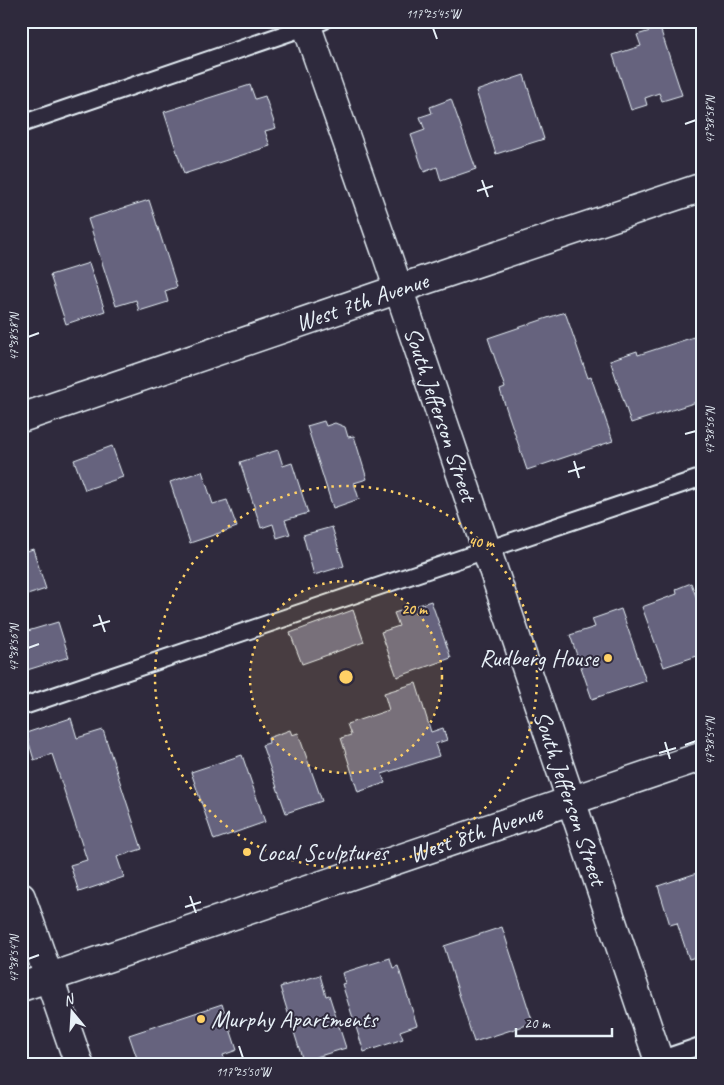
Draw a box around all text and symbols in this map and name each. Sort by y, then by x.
text: 117°25'45"W [406,6,462,22]
text: 47°38'58"N [702,95,718,144]
street label: West 7th Avenue [291,264,434,338]
text: 47°38'58"N [6,312,22,361]
street label: South Jefferson Street [397,323,485,507]
text: 47°38'56"N [702,406,718,455]
text: 40 m [468,533,495,552]
text: 20 m [401,600,428,619]
text: 47°38'56"N [6,623,22,672]
place label: Rudberg House [479,643,600,673]
marker: Rudberg House [602,652,614,664]
centre of rings [337,668,355,686]
street label: South Jefferson Street [527,707,614,891]
text: 47°38'54"N [702,716,718,765]
street label: West 8th Avenue [405,796,548,869]
place label: Local Sculptures [257,837,390,867]
marker: Local Sculptures [241,846,253,858]
text: 47°38'54"N [6,934,22,983]
north arrow [48,988,98,1038]
text: N [61,990,77,1010]
place label: Murphy Apartments [211,1004,379,1034]
scale bar [516,1005,613,1037]
marker: Murphy Apartments [195,1013,207,1025]
text: 20 m [524,1014,551,1033]
text: 117°25'50"W [216,1064,272,1080]

